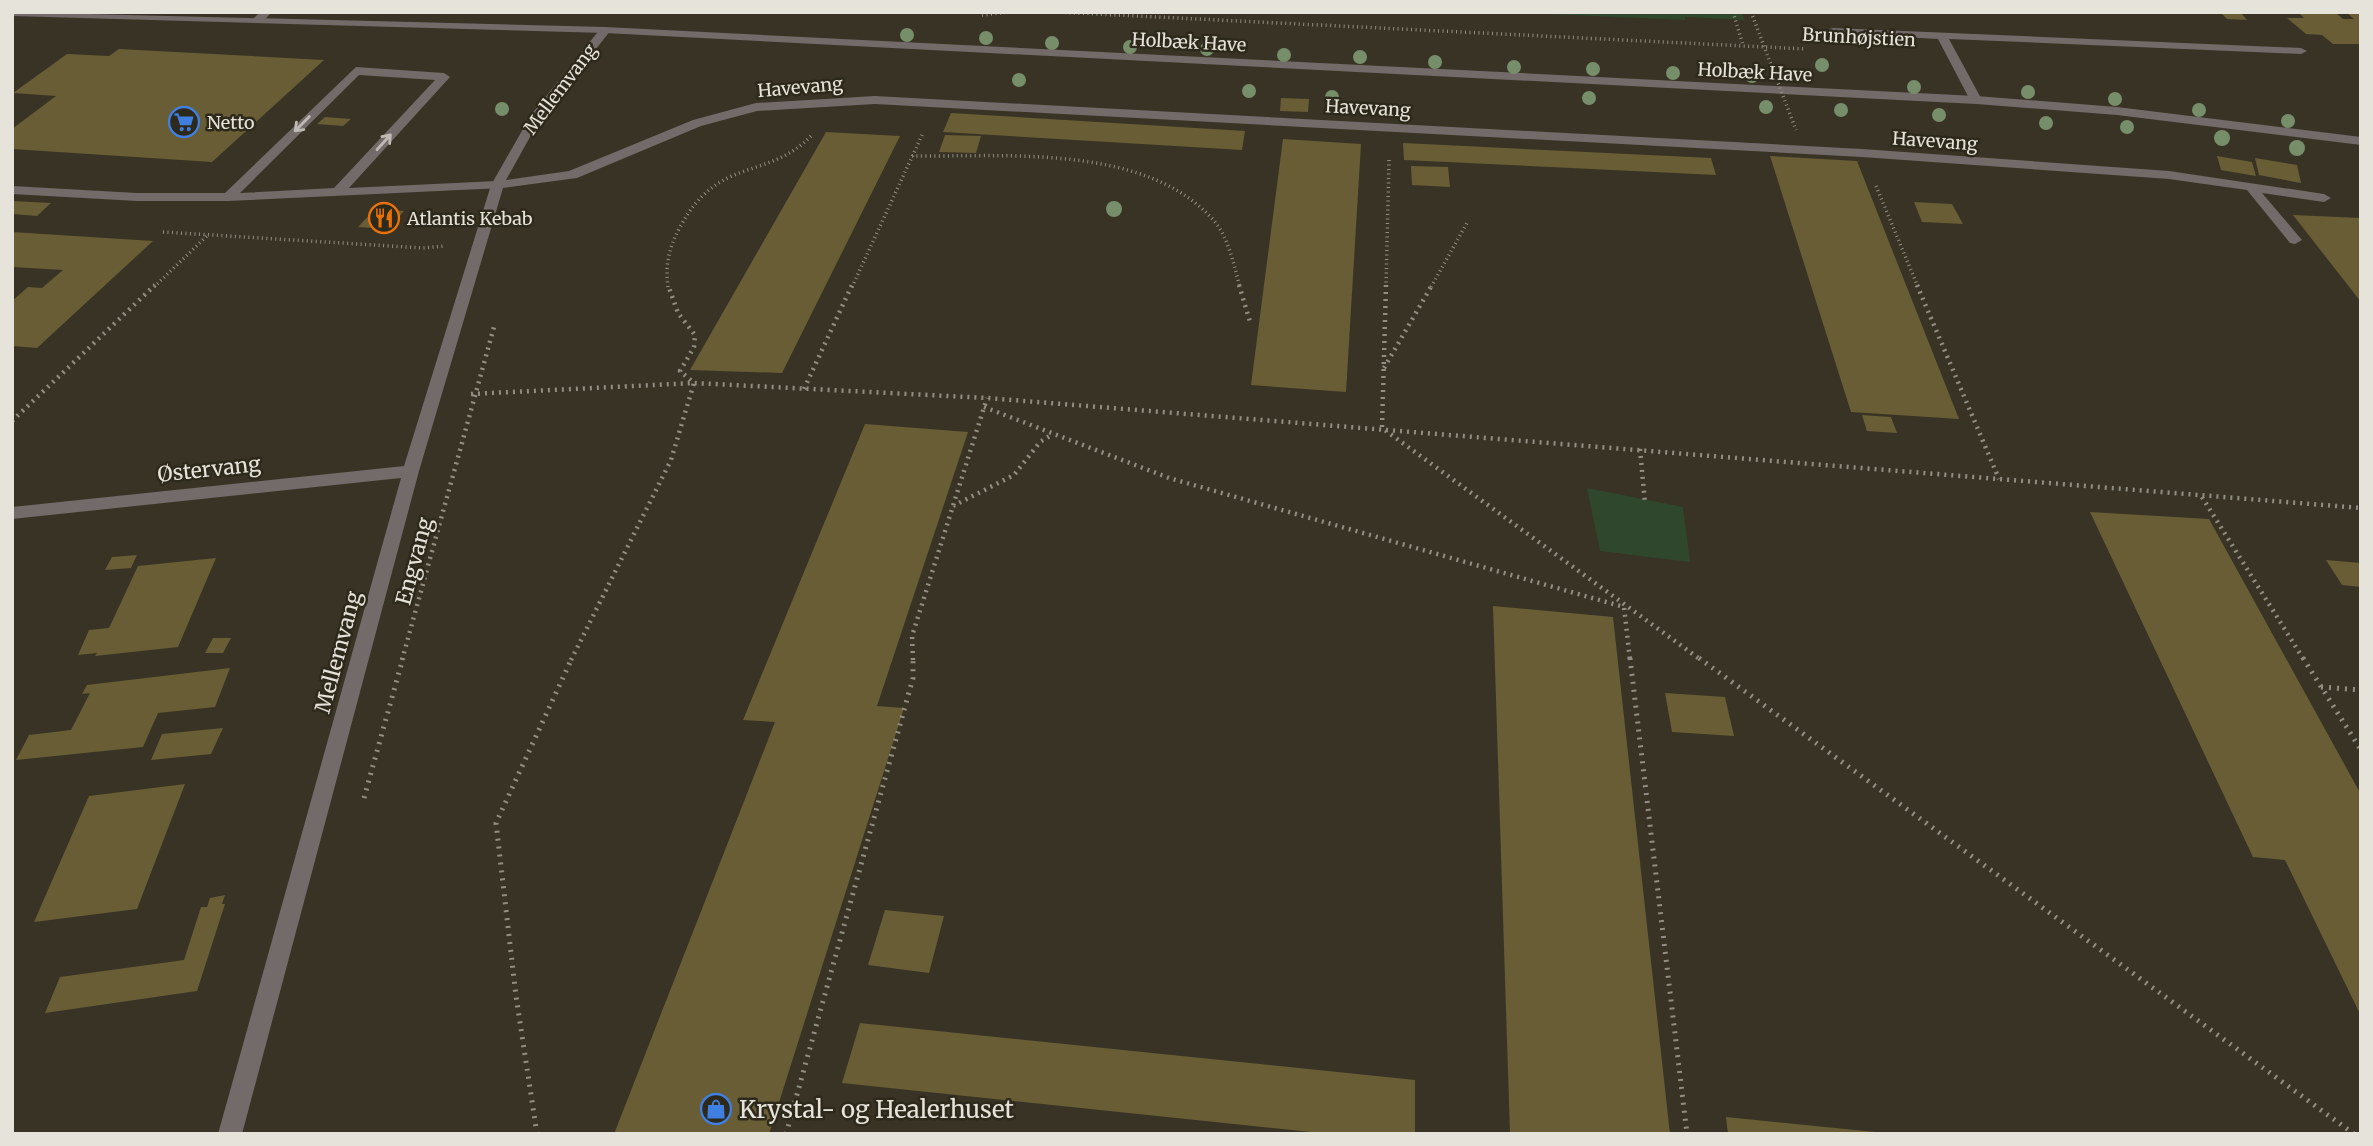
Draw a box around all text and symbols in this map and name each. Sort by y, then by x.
street label: Brunhøjstien [1802,23,1917,51]
street label: Holbæk Have [1131,28,1247,56]
street label: Mellemvang [519,39,602,139]
street label: Holbæk Have [1697,58,1813,86]
street label: Havevang [756,72,844,102]
street label: Havevang [1325,94,1411,122]
supermarket icon: Netto [167,105,201,139]
place label: Netto [207,111,255,134]
one-way arrow [294,116,311,133]
street label: Havevang [1891,127,1979,155]
one-way arrow [376,133,392,151]
restaurant icon: Atlantis Kebab [367,201,401,235]
place label: Atlantis Kebab [406,207,533,230]
street label: Østervang [156,450,262,488]
street label: Engvang [389,514,439,608]
street label: Mellemvang [309,588,367,716]
shop icon: Krystal- og Healerhuset [699,1092,733,1126]
place label: Krystal- og Healerhuset [739,1094,1014,1125]

